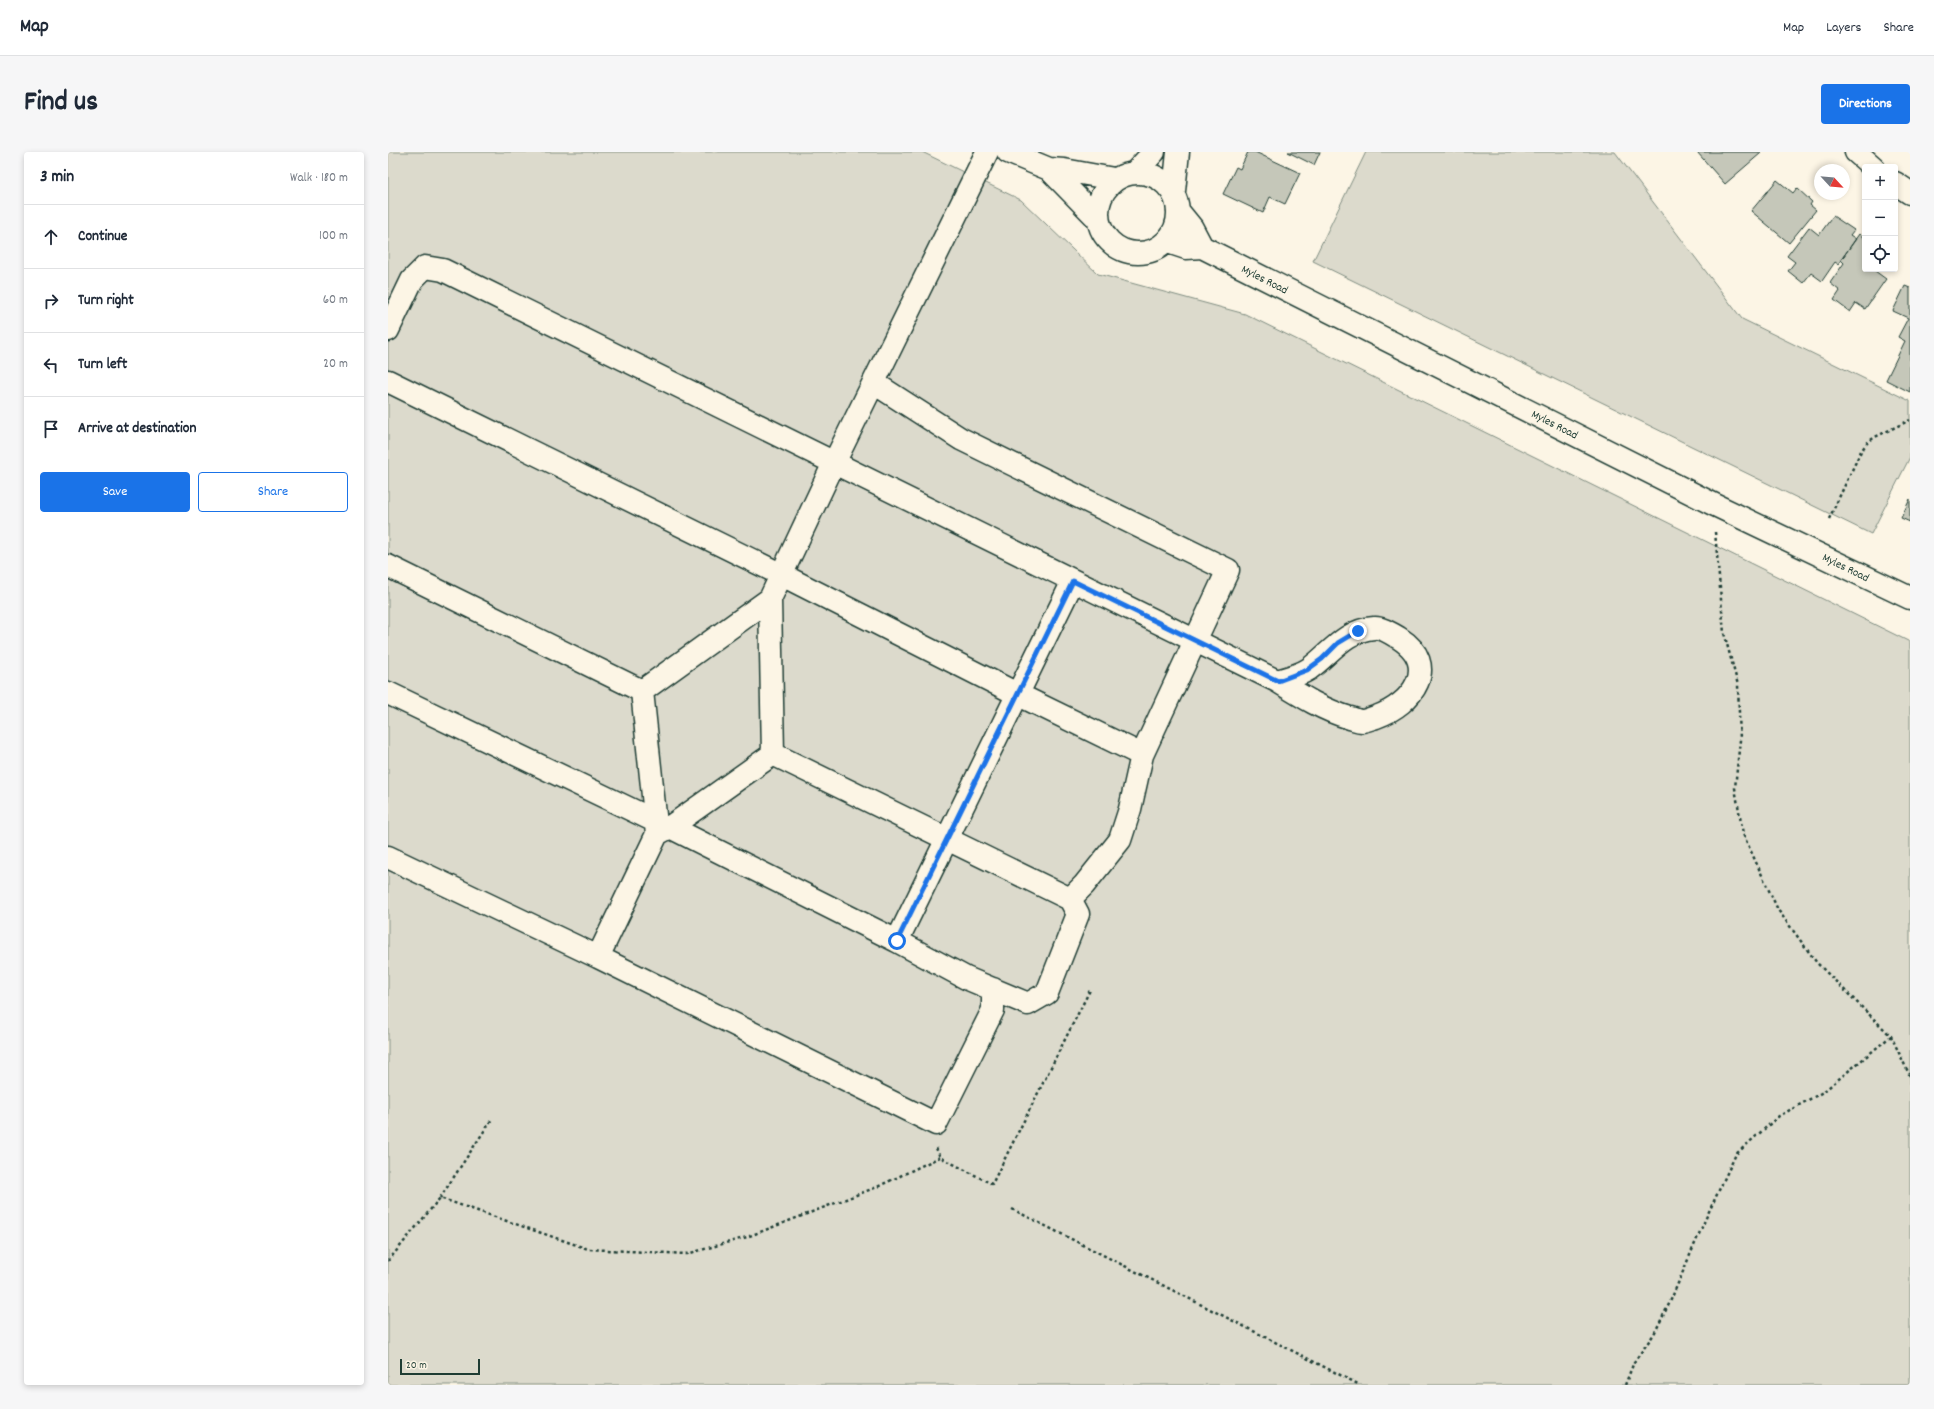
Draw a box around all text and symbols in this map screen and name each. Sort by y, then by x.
text: Map [20,14,49,41]
text: Map [1783,18,1804,38]
text: Layers [1826,18,1861,38]
text: Share [1883,18,1914,38]
text: Find us [24,84,98,124]
button: Directions [1821,84,1910,124]
north arrow [1814,164,1850,200]
map controls [1862,164,1898,272]
button: + [1862,164,1898,200]
text: 3 min [40,166,74,190]
text: Walk · 180 m [290,169,348,188]
button: − [1862,200,1898,236]
icon: ahead [40,226,62,248]
text: Continue [78,226,127,248]
text: 100 m [319,227,348,246]
button: locate [1862,236,1898,272]
street label: Myles Road [1238,261,1291,299]
icon: right [40,290,62,312]
text: Turn right [78,290,134,312]
text: 60 m [323,291,348,310]
icon: left [40,354,62,376]
text: Turn left [78,354,127,376]
text: 20 m [323,355,348,374]
street label: Myles Road [1528,406,1581,444]
icon: arrive [40,418,62,440]
text: Arrive at destination [78,418,196,440]
button: Save [40,472,190,512]
button: Share [198,472,348,512]
street label: Myles Road [1819,550,1872,587]
route end [1349,622,1367,640]
route start [888,932,906,950]
scale bar [400,1357,480,1376]
text: 20 m [406,1358,427,1374]

